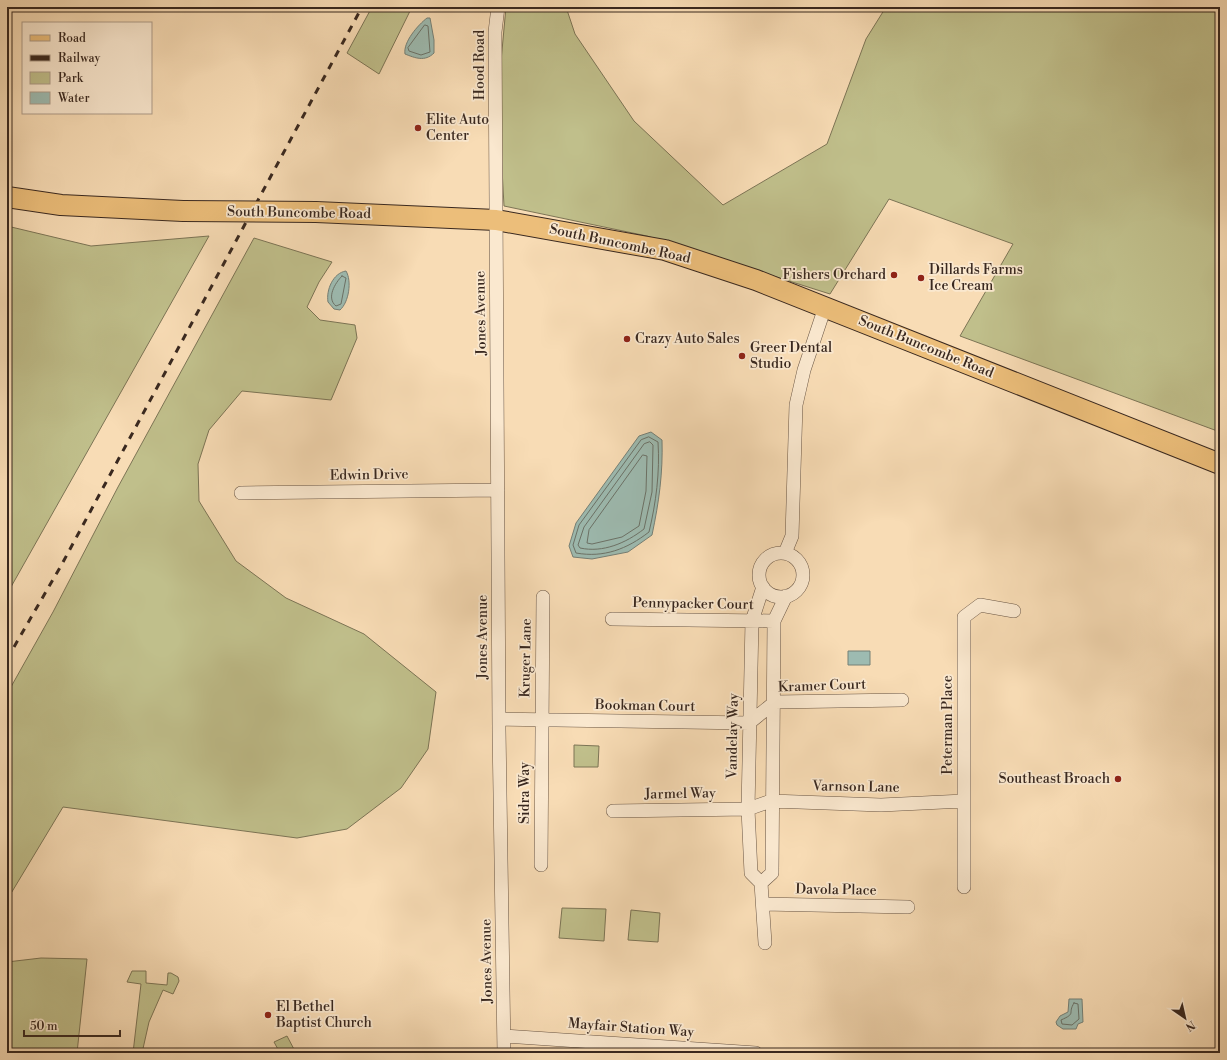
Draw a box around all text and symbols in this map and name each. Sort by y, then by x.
legend [22,22,152,114]
street label: Hood Road [471,30,489,100]
text: Road [58,31,86,46]
text: Railway [58,51,100,66]
text: Park [58,71,84,86]
text: Water [57,91,90,106]
place label: Elite Auto Center [426,111,489,145]
marker: Elite Auto Center [413,123,423,133]
street label: South Buncombe Road [227,203,371,223]
street label: South Buncombe Road [548,220,692,268]
place label: Dillards Farms Ice Cream [929,261,1023,295]
place label: Fishers Orchard [783,266,886,284]
marker: Fishers Orchard [889,270,899,280]
street label: Jones Avenue [471,271,491,356]
marker: Dillards Farms Ice Cream [916,273,926,283]
street label: South Buncombe Road [856,312,996,382]
place label: Crazy Auto Sales [635,330,740,348]
marker: Crazy Auto Sales [622,334,632,344]
place label: Greer Dental Studio [750,339,832,373]
marker: Greer Dental Studio [737,351,747,361]
street label: Edwin Drive [329,465,409,485]
street label: Pennypacker Court [632,594,754,614]
street label: Jones Avenue [474,595,492,680]
street label: Kruger Lane [516,618,536,698]
street label: Kramer Court [778,675,867,697]
street label: Peterman Place [939,675,957,775]
street label: Vandelay Way [723,693,743,780]
street label: Bookman Court [594,696,695,716]
street label: Sidra Way [516,762,534,824]
place label: Southeast Broach [998,770,1111,788]
marker: Southeast Broach [1113,774,1123,784]
street label: Varnson Lane [811,777,900,797]
street label: Jarmel Way [643,784,716,804]
street label: Davola Place [795,880,877,900]
street label: Jones Avenue [477,919,497,1004]
place label: El Bethel Baptist Church [275,998,372,1032]
north arrow [1165,998,1205,1038]
marker: El Bethel Baptist Church [263,1010,273,1020]
scale bar [24,1012,120,1038]
street label: Mayfair Station Way [567,1015,695,1041]
text: N [1182,1017,1198,1034]
text: 50 m [30,1019,58,1034]

